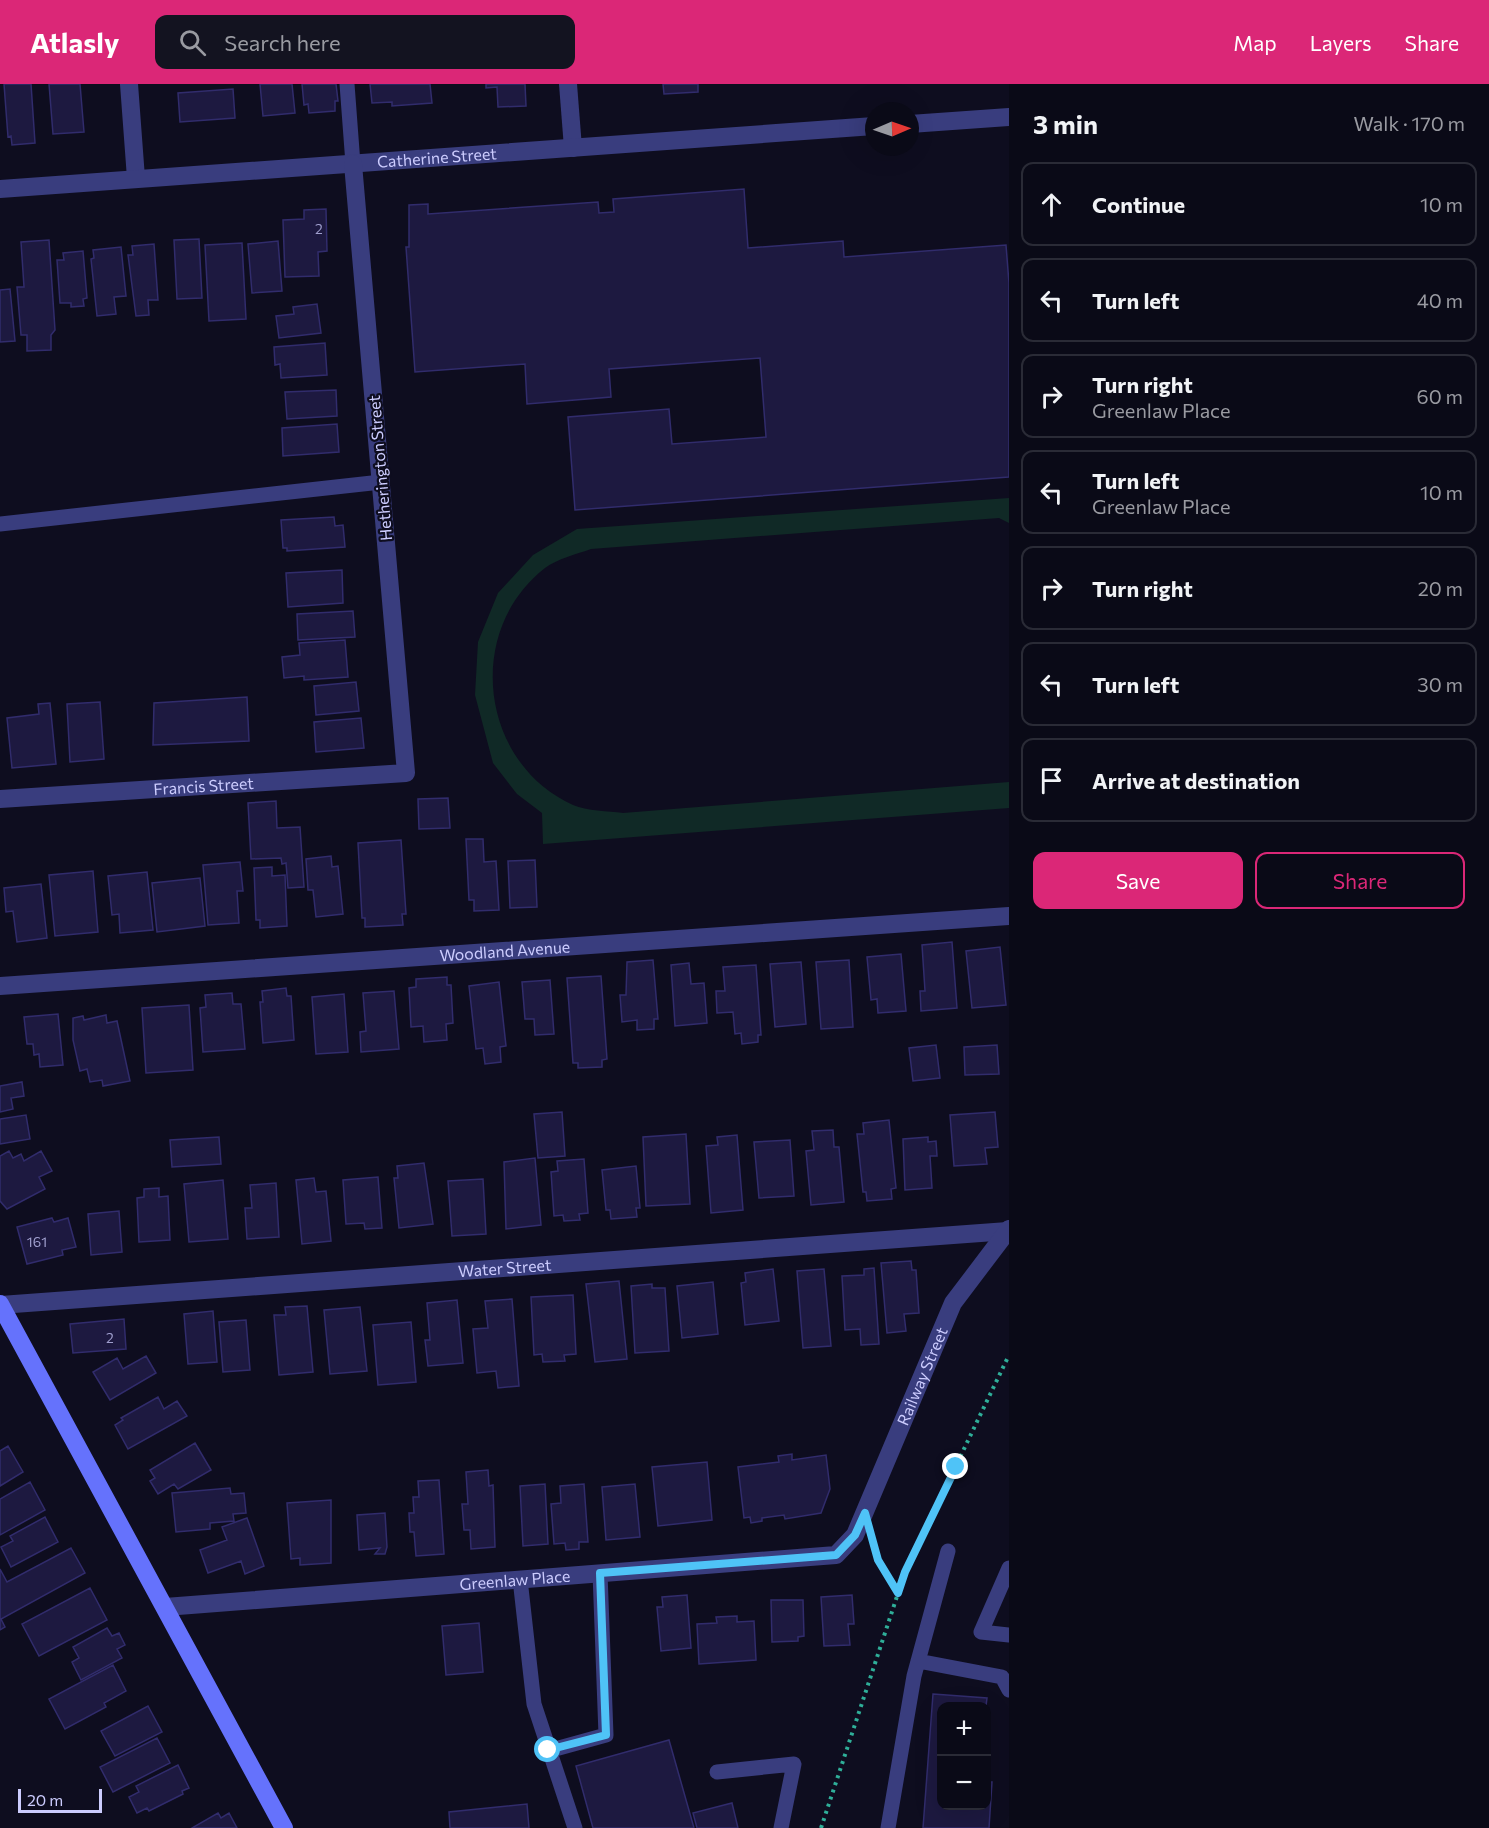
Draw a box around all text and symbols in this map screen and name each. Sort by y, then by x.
search box [155,15,575,69]
text: Atlasly [30,25,119,59]
icon: search [176,26,209,59]
text: Search here [224,29,341,56]
text: Map [1233,30,1277,55]
text: Layers [1310,30,1372,55]
text: Share [1405,30,1459,55]
north arrow [865,102,919,156]
text: 3 min [1033,108,1098,139]
text: Walk · 170 m [1354,111,1465,135]
street label: Catherine Street [376,143,498,171]
icon: ahead [1035,188,1068,221]
text: Continue [1092,191,1185,218]
text: 10 m [1420,192,1463,216]
house number: 2 [315,220,323,237]
icon: left [1035,284,1068,317]
text: Turn left [1092,287,1179,314]
text: 40 m [1417,288,1463,312]
text: Turn right [1092,371,1193,398]
icon: right [1035,380,1068,413]
text: 60 m [1417,384,1463,408]
street label: Hetherington Street [364,394,395,542]
text: Greenlaw Place [1092,398,1231,422]
text: Turn left [1092,467,1179,494]
icon: left [1035,476,1068,509]
text: 10 m [1420,480,1463,504]
text: Greenlaw Place [1092,494,1231,518]
icon: right [1035,572,1068,605]
text: Turn right [1092,575,1193,602]
text: 20 m [1418,576,1463,600]
icon: left [1035,668,1068,701]
text: Turn left [1092,671,1179,698]
text: 30 m [1417,672,1463,696]
icon: arrive [1035,764,1068,797]
text: Arrive at destination [1092,767,1300,794]
street label: Francis Street [153,773,255,798]
button: Save [1033,852,1243,909]
button: Share [1255,852,1465,909]
street label: Woodland Avenue [439,936,571,964]
house number: 161 [27,1233,47,1250]
street label: Water Street [457,1255,552,1280]
street label: Railway Street [892,1324,951,1428]
house number: 2 [106,1329,114,1346]
route end [942,1453,968,1479]
street label: Greenlaw Place [459,1566,571,1593]
map controls [937,1702,991,1810]
button: + [937,1702,991,1756]
route start [534,1736,560,1762]
button: − [937,1756,991,1810]
scale bar [18,1786,102,1814]
text: 20 m [27,1790,63,1809]

